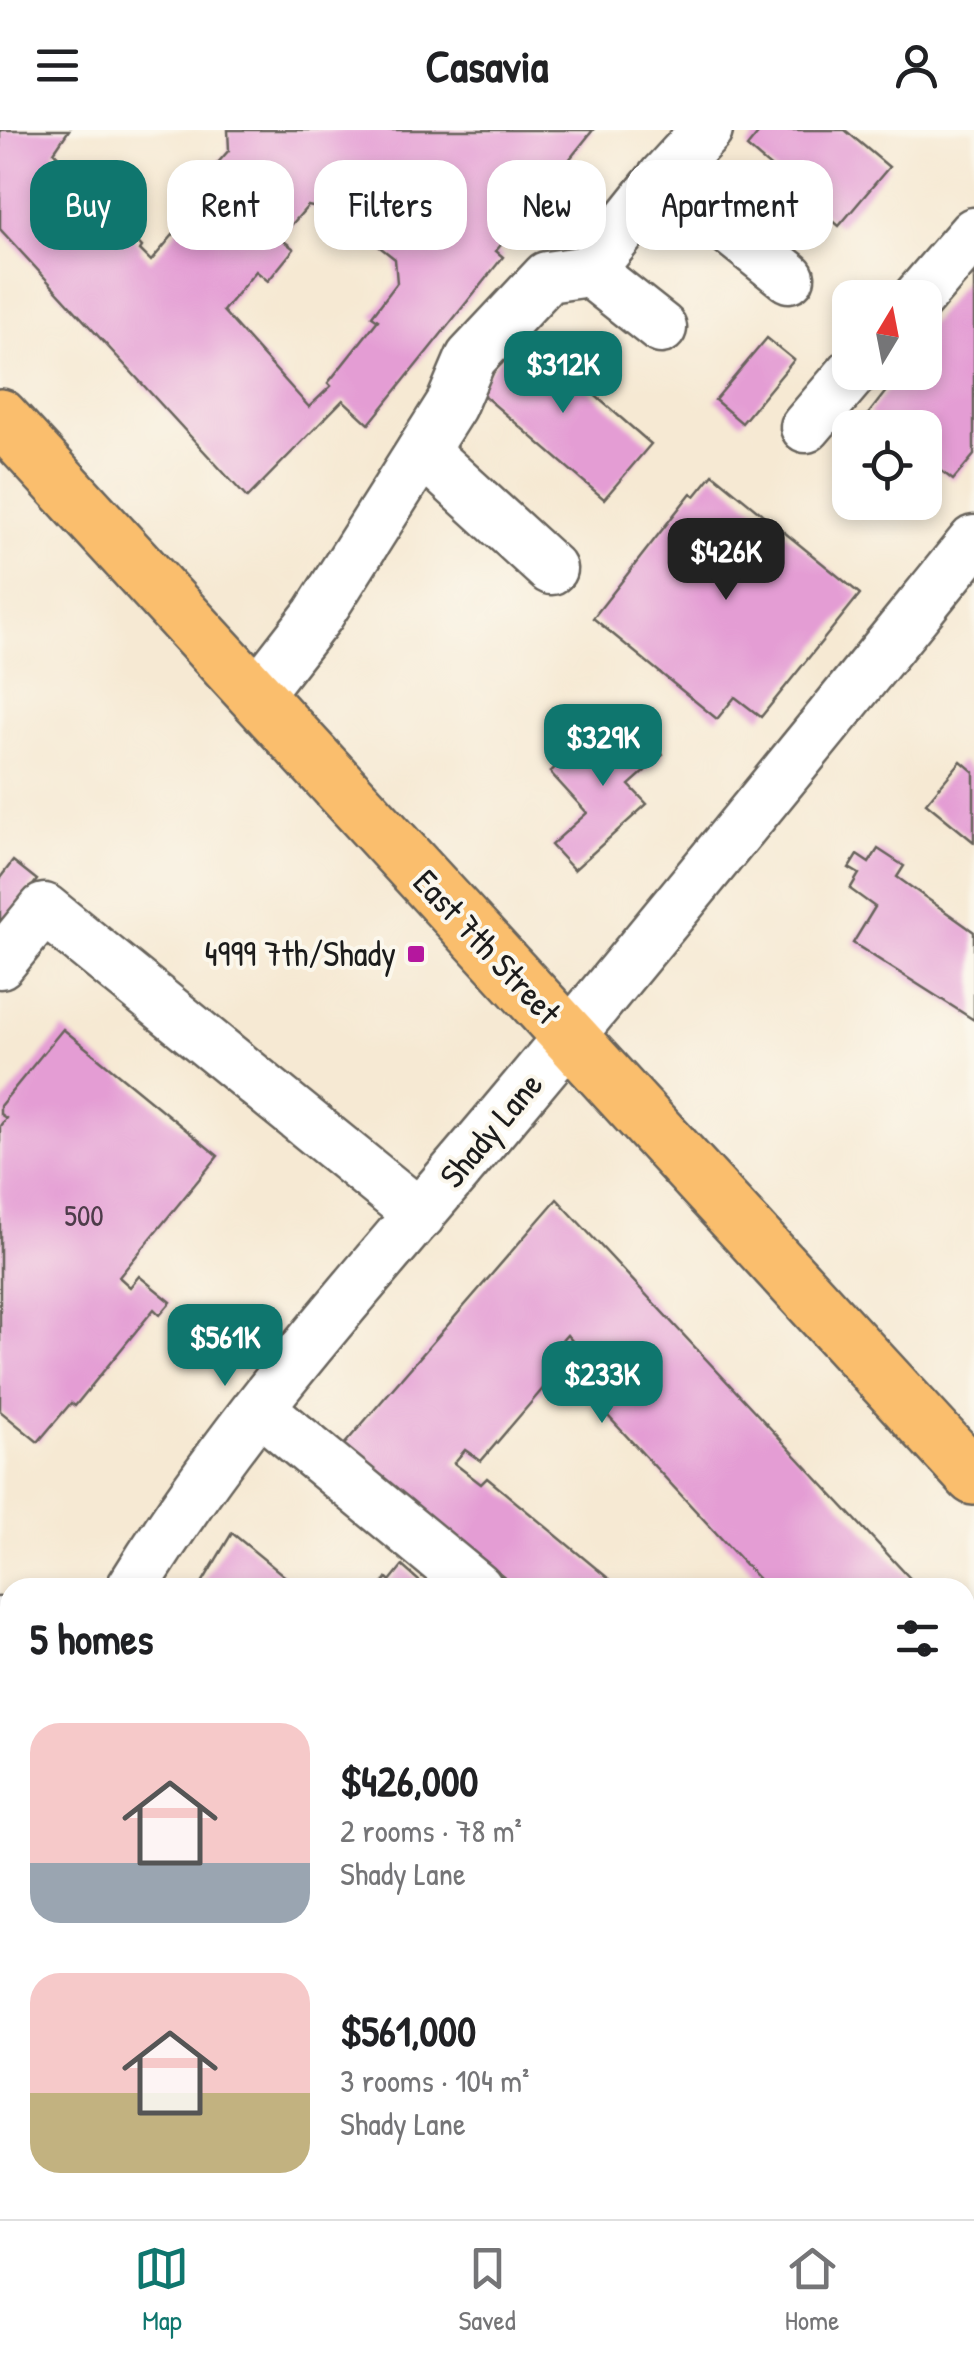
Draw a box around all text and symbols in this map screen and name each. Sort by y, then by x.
text: Casavia [426,35,549,96]
icon: menu [30,38,85,93]
icon: person [889,38,944,93]
chip: Buy [30,160,147,250]
chip: Rent [167,160,294,250]
chip: Filters [314,160,467,250]
chip: New [487,160,606,250]
chip: Apartment [626,160,833,250]
north arrow [832,280,942,390]
map controls [832,280,942,520]
pin: $312K [493,331,633,416]
text: $312K [526,342,600,385]
button: locate [832,410,942,520]
pin: $426K [656,518,796,603]
text: $426K [690,529,762,572]
pin: $329K [533,704,673,789]
text: $329K [566,715,640,758]
street label: East 7th Street [403,859,572,1035]
place label: 4999 7th/Shady [204,930,396,977]
marker: 4999 7th/Shady [405,943,427,965]
street label: Shady Lane [428,1062,553,1197]
house number: 500 [64,1195,104,1235]
pin: $561K [155,1304,295,1389]
text: $561K [190,1315,260,1358]
pin: $233K [532,1341,672,1426]
text: $233K [564,1352,640,1395]
text: 5 homes [30,1610,153,1667]
icon: filters [890,1611,945,1666]
text: $426,000 [340,1752,478,1809]
icon: home [110,1763,230,1883]
text: 2 rooms · 78 m² [340,1809,522,1852]
text: Shady Lane [340,1852,466,1895]
text: $561,000 [340,2002,476,2059]
icon: home [110,2013,230,2133]
text: 3 rooms · 104 m² [340,2059,529,2102]
text: Shady Lane [340,2102,466,2145]
tab: Map [134,2241,189,2339]
tab: Saved [458,2241,516,2339]
tab: Home [785,2241,840,2339]

